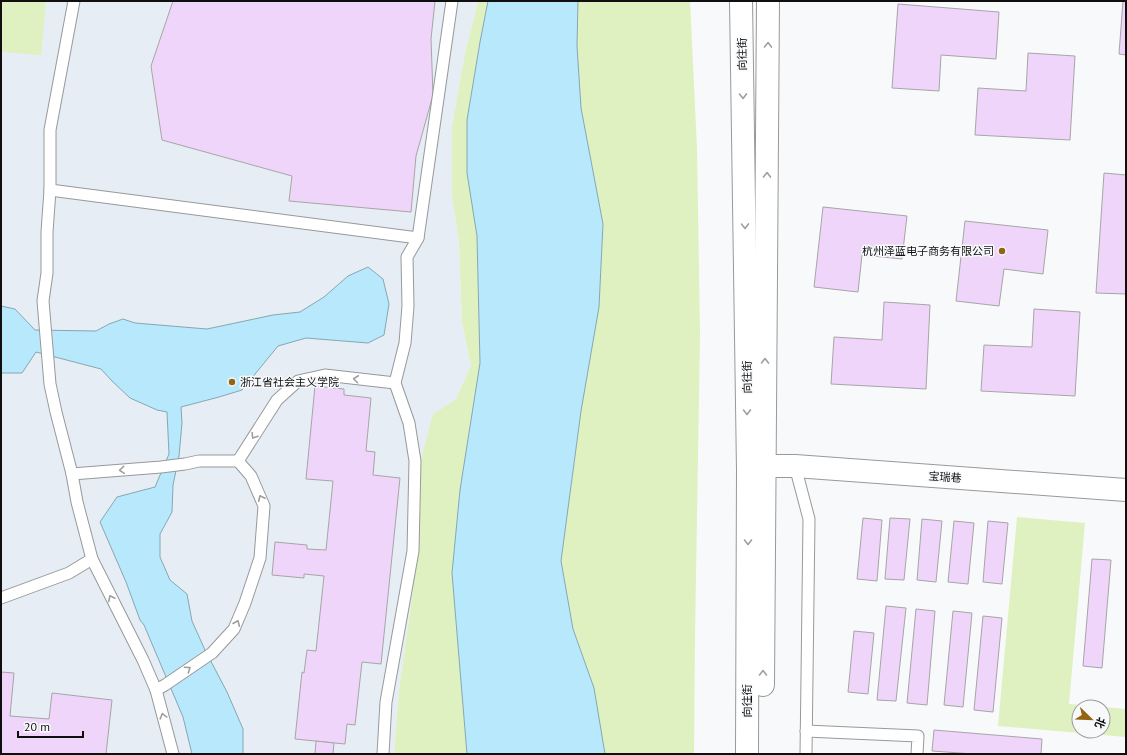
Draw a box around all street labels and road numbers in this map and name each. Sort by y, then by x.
street label: 向往街 [735,37,749,71]
street label: 向往街 [740,360,754,394]
street label: 宝瑞巷 [928,469,962,485]
street label: 向往街 [740,685,754,718]

